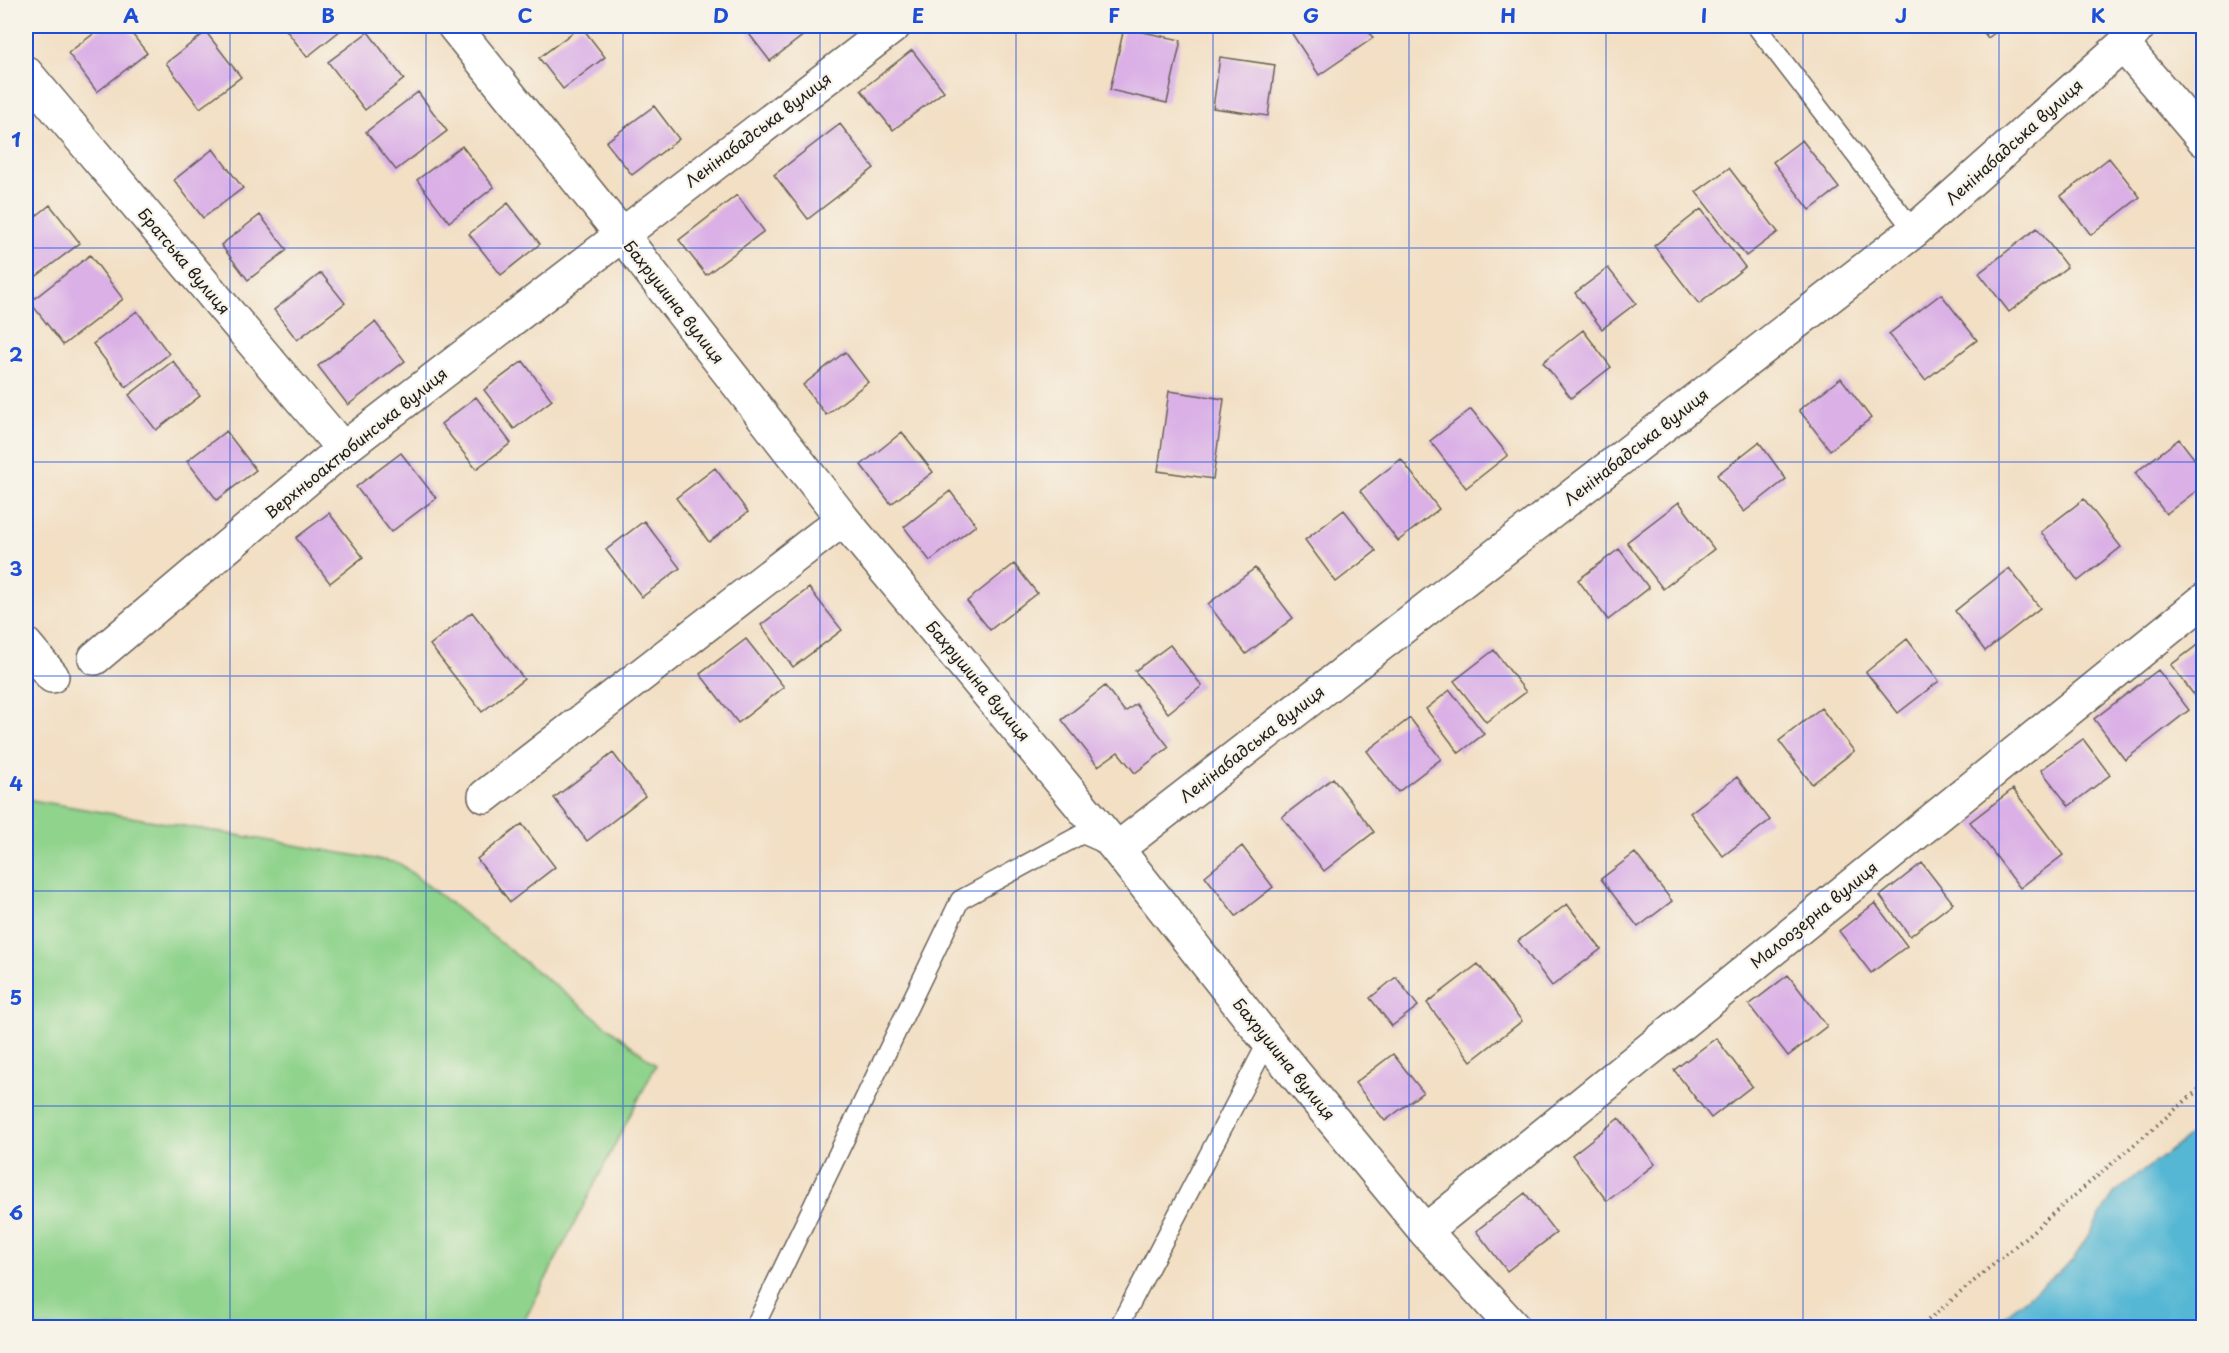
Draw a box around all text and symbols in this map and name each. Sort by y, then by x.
text: A [123,0,139,30]
text: B [321,0,335,30]
text: C [517,0,533,30]
text: D [713,0,729,30]
text: E [912,0,924,30]
text: F [1108,0,1120,30]
text: G [1303,0,1319,30]
text: H [1500,0,1516,30]
text: I [1701,0,1707,30]
text: J [1895,0,1907,30]
text: K [2091,0,2106,30]
street label: Ленінабадська вулиця [679,66,836,192]
street label: Ленінабадська вулиця [1939,73,2087,210]
text: 1 [11,124,21,154]
street label: Братська вулиця [133,202,237,319]
street label: Бахрушина вулиця [619,234,731,368]
text: 2 [9,339,23,369]
street label: Верхньоактюбинська вулиця [259,361,452,524]
street label: Ленінабадська вулиця [1558,382,1713,510]
text: 3 [9,553,23,583]
street label: Бахрушина вулиця [921,615,1037,746]
street label: Ленінабадська вулиця [1174,679,1329,807]
text: 4 [9,768,23,798]
street label: Малоозерна вулиця [1744,855,1882,973]
text: 5 [10,982,22,1012]
street label: Бахрушина вулиця [1228,992,1342,1125]
text: 6 [9,1197,23,1227]

